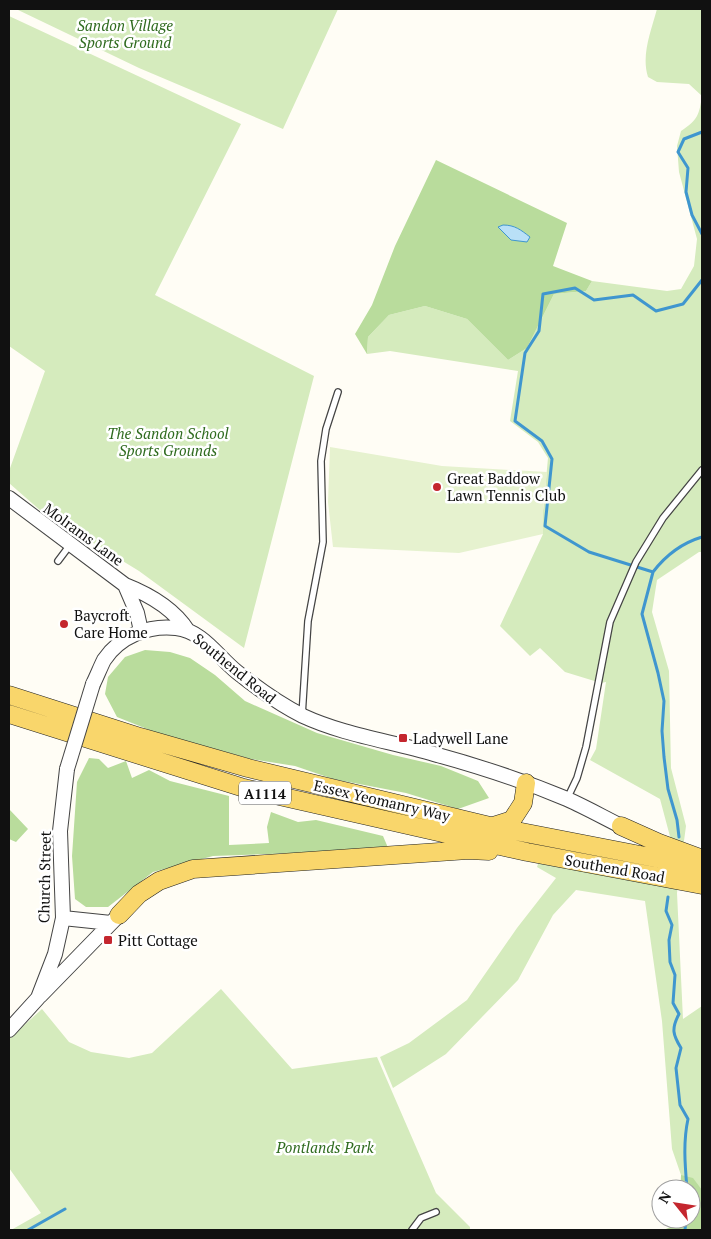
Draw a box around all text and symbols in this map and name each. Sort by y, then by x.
park label: Sandon Village Sports Ground [77,15,173,52]
park label: The Sandon School Sports Grounds [107,423,230,460]
place label: Great Baddow Lawn Tennis Club [447,468,566,505]
marker: Great Baddow Lawn Tennis Club [431,481,443,493]
street label: Molrams Lane [40,498,128,570]
place label: Baycroft Care Home [74,605,148,642]
marker: Baycroft Care Home [58,618,70,630]
street label: Southend Road [189,628,281,708]
place label: Ladywell Lane [413,728,508,748]
marker: Ladywell Lane [397,732,409,744]
street label: Essex Yeomanry Way [312,775,453,826]
road number: A1114 [239,781,291,804]
street label: Church Street [33,830,55,923]
street label: Southend Road [563,849,667,887]
place label: Pitt Cottage [118,930,198,950]
marker: Pitt Cottage [102,934,114,946]
park label: Pontlands Park [275,1137,375,1157]
north arrow [651,1179,701,1229]
text: N [653,1188,675,1207]

